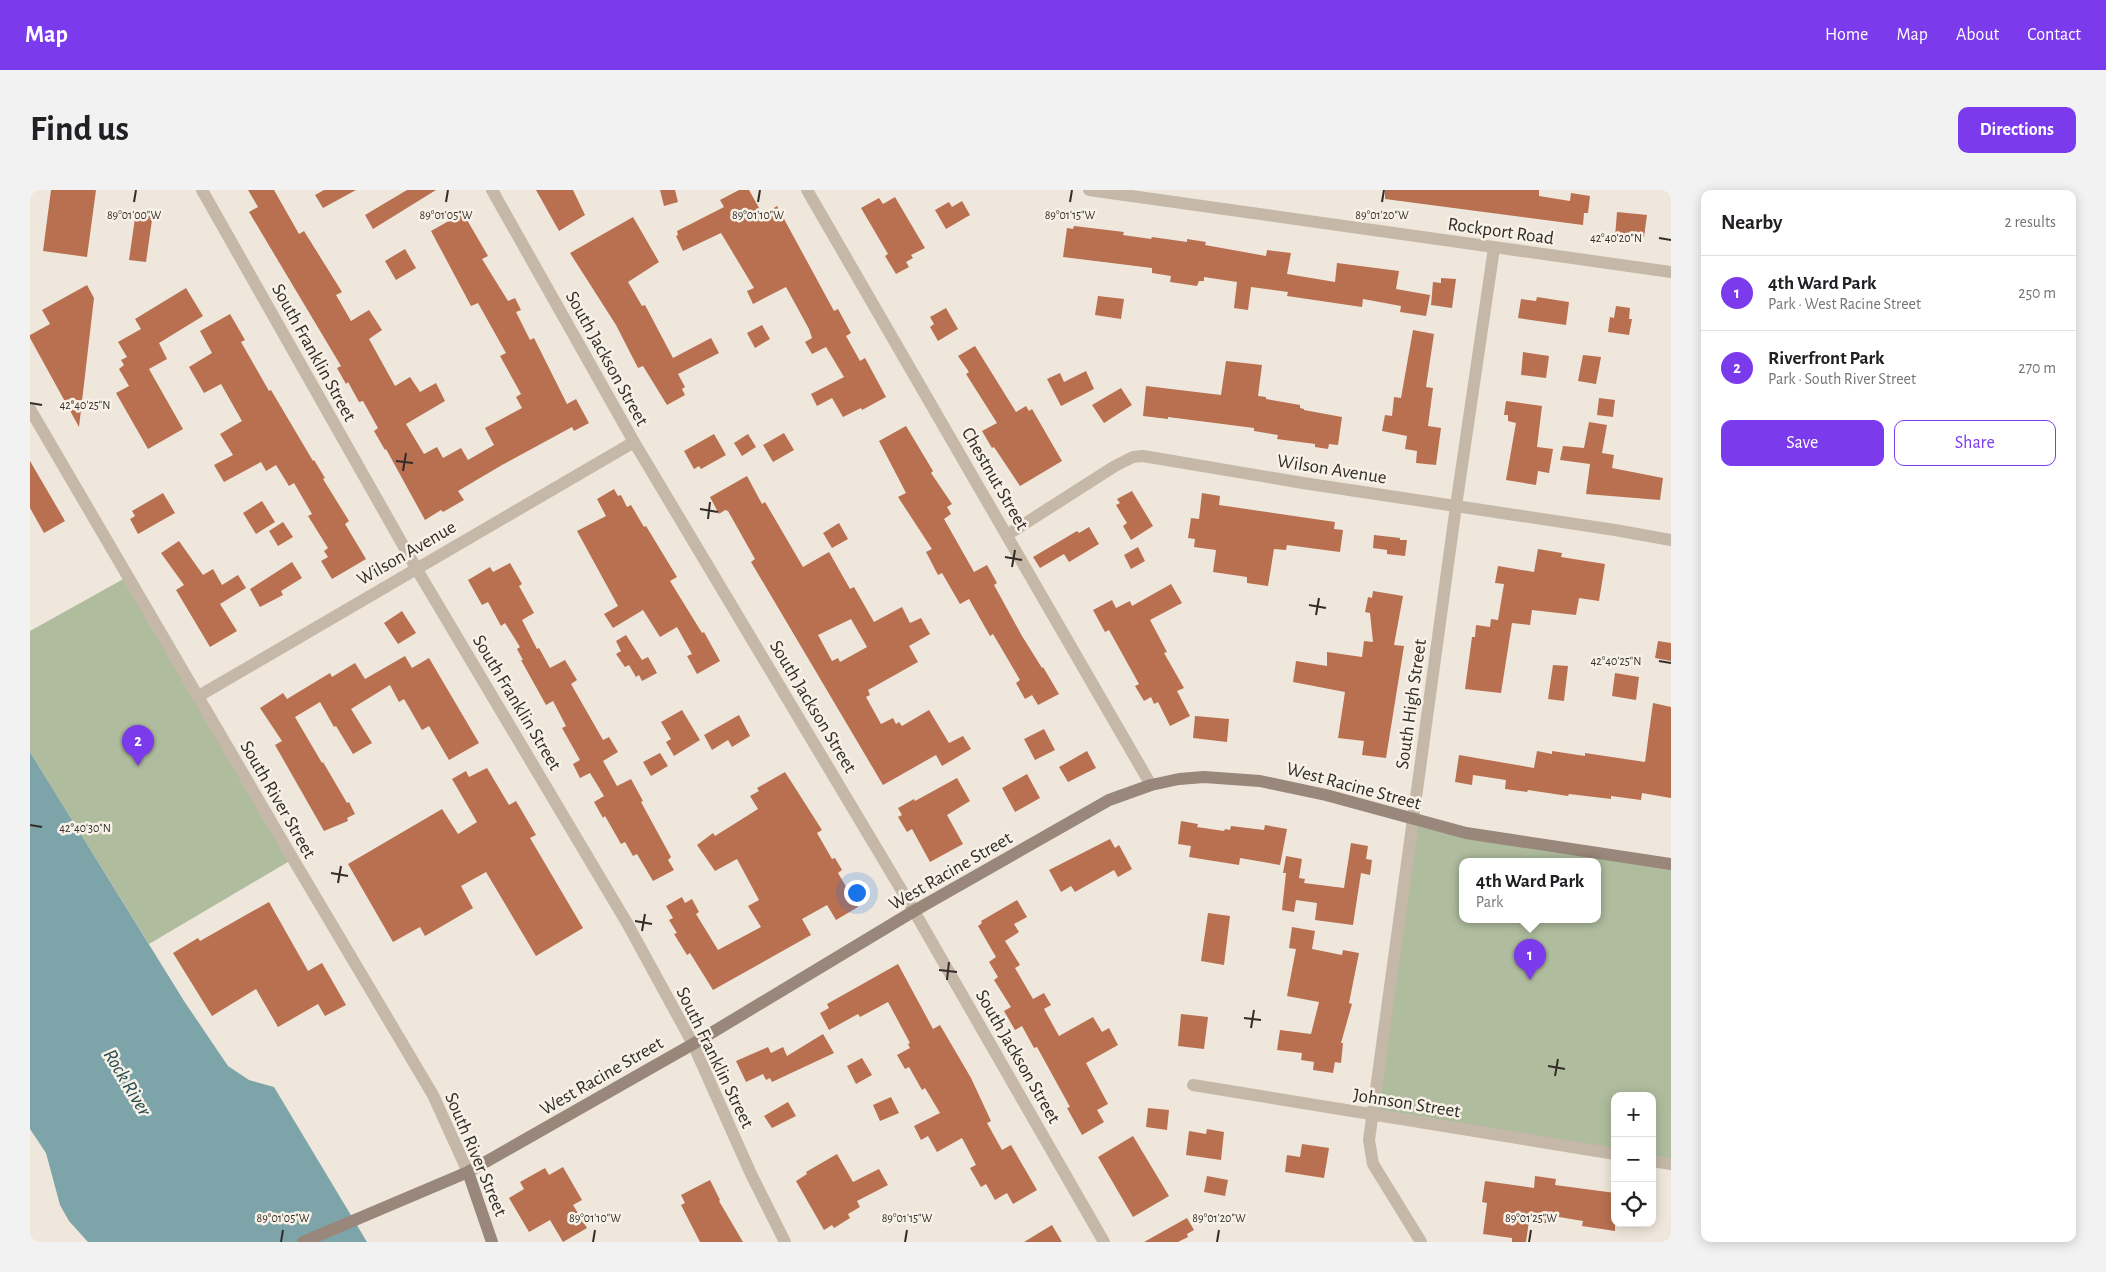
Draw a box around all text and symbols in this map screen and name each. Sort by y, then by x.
text: Map [25,23,68,47]
text: Home [1825,26,1868,44]
text: Map [1896,26,1928,44]
text: About [1956,26,1999,44]
text: Contact [2027,26,2081,44]
button: Directions [1958,107,2076,153]
text: Find us [30,112,129,147]
text: 89°01'00"W [107,209,161,221]
text: 89°01'05"W [420,209,473,221]
text: 89°01'10"W [732,209,784,221]
text: 89°01'15"W [1045,209,1096,221]
text: 89°01'20"W [1355,209,1409,221]
text: Nearby [1721,212,1782,233]
text: 2 results [2004,214,2056,230]
street label: Rockport Road [1446,215,1555,248]
text: 42°40'20"N [1590,232,1642,244]
text: 4th Ward Park [1768,274,1877,293]
street label: South Franklin Street [268,281,359,425]
text: 1 [1734,285,1740,301]
text: 250 m [2018,285,2056,301]
street label: South Jackson Street [562,288,652,429]
text: Park · West Racine Street [1768,296,1921,312]
text: Riverfront Park [1768,349,1884,368]
text: 2 [1733,360,1741,376]
text: 270 m [2018,360,2056,376]
text: Park · South River Street [1768,371,1916,387]
text: 42°40'25"N [60,399,110,411]
button: Save [1721,420,1884,466]
button: Share [1894,420,2056,466]
street label: Chestnut Street [958,424,1032,533]
street label: Wilson Avenue [1276,451,1388,488]
street label: Wilson Avenue [354,517,459,589]
street label: South Franklin Street [469,632,565,774]
street label: South Jackson Street [766,637,860,776]
street label: South High Street [1393,638,1430,771]
text: 42°40'25"N [1591,655,1641,667]
pin: 2 [122,725,154,766]
street label: South River Street [236,738,319,862]
street label: West Racine Street [1284,759,1423,814]
text: 42°40'30"N [59,822,111,834]
street label: West Racine Street [886,828,1015,914]
popup [1459,858,1601,923]
text: 4th Ward Park [1476,872,1584,891]
your location [844,880,870,906]
text: Park [1476,894,1503,910]
pin: 1 [1514,939,1546,980]
street label: South Franklin Street [672,984,757,1131]
street label: South Jackson Street [972,987,1064,1127]
street label: West Racine Street [537,1033,666,1119]
water label: Rock River [100,1046,155,1120]
street label: Johnson Street [1352,1086,1462,1121]
street label: South River Street [441,1090,510,1219]
map controls [1611,1092,1656,1227]
button: + [1611,1092,1656,1137]
button: − [1611,1137,1656,1182]
button: locate [1611,1182,1656,1227]
text: 89°01'05"W [257,1212,310,1224]
text: 89°01'10"W [569,1212,621,1224]
text: 89°01'15"W [882,1212,933,1224]
text: 89°01'20"W [1192,1212,1246,1224]
text: 89°01'25"W [1505,1212,1557,1224]

